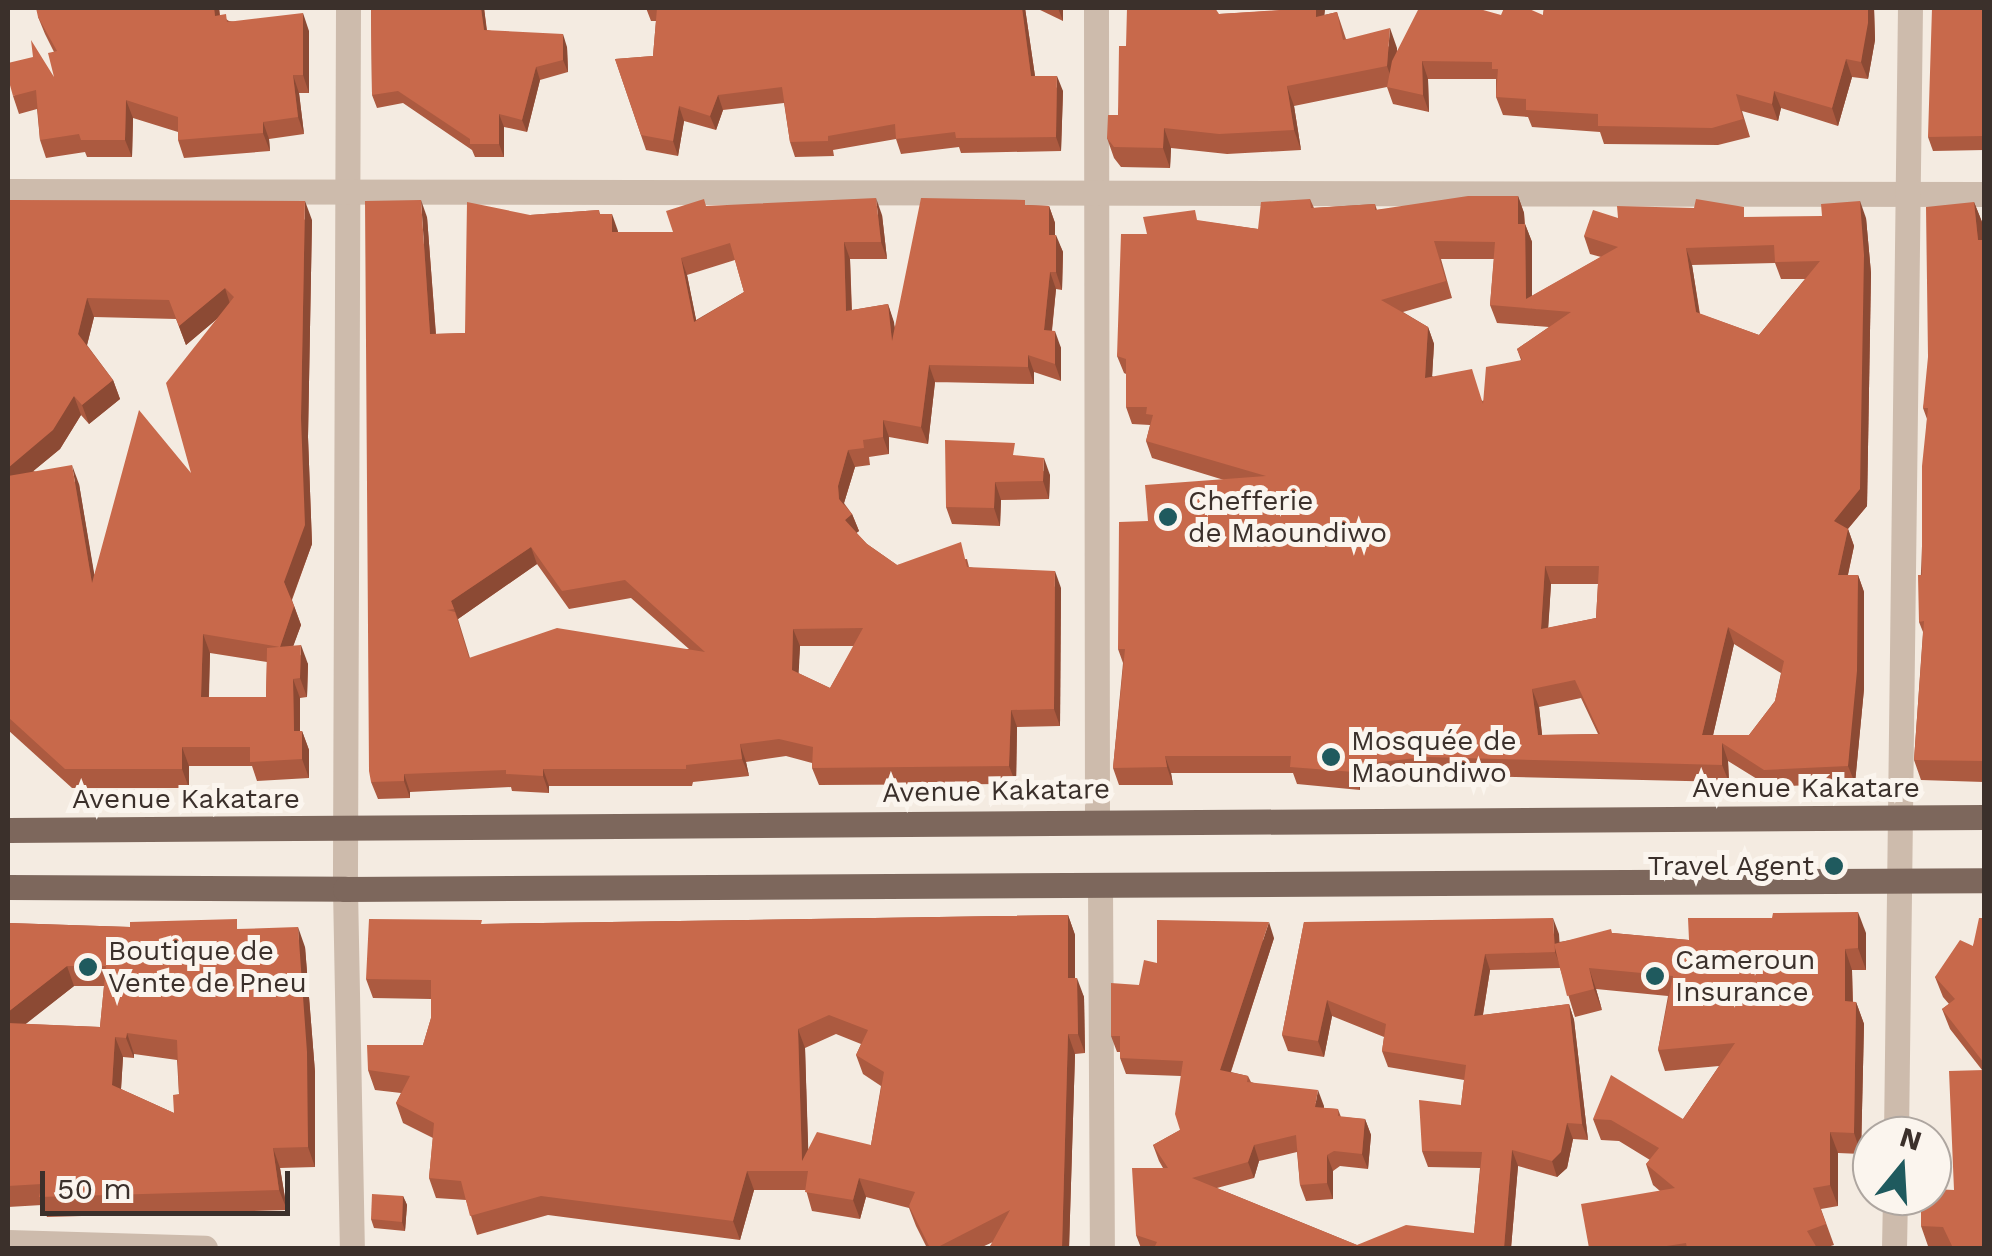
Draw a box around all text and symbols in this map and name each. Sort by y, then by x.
place label: Chefferie de Maoundiwo [1188,484,1387,550]
marker: Chefferie de Maoundiwo [1157,506,1179,528]
place label: Mosquée de Maoundiwo [1351,724,1517,790]
marker: Mosquée de Maoundiwo [1320,746,1342,768]
street label: Avenue Kakatare [1692,771,1920,805]
street label: Avenue Kakatare [882,772,1110,810]
street label: Avenue Kakatare [72,782,300,816]
place label: Travel Agent [1645,849,1814,883]
marker: Travel Agent [1823,855,1845,877]
place label: Boutique de Vente de Pneu [108,934,307,1000]
place label: Cameroun Insurance [1675,943,1815,1009]
marker: Boutique de Vente de Pneu [77,956,99,978]
marker: Cameroun Insurance [1644,965,1666,987]
north arrow [1852,1116,1952,1216]
text: N [1896,1120,1926,1158]
scale bar [45,1151,295,1213]
text: 50 m [57,1171,132,1206]

